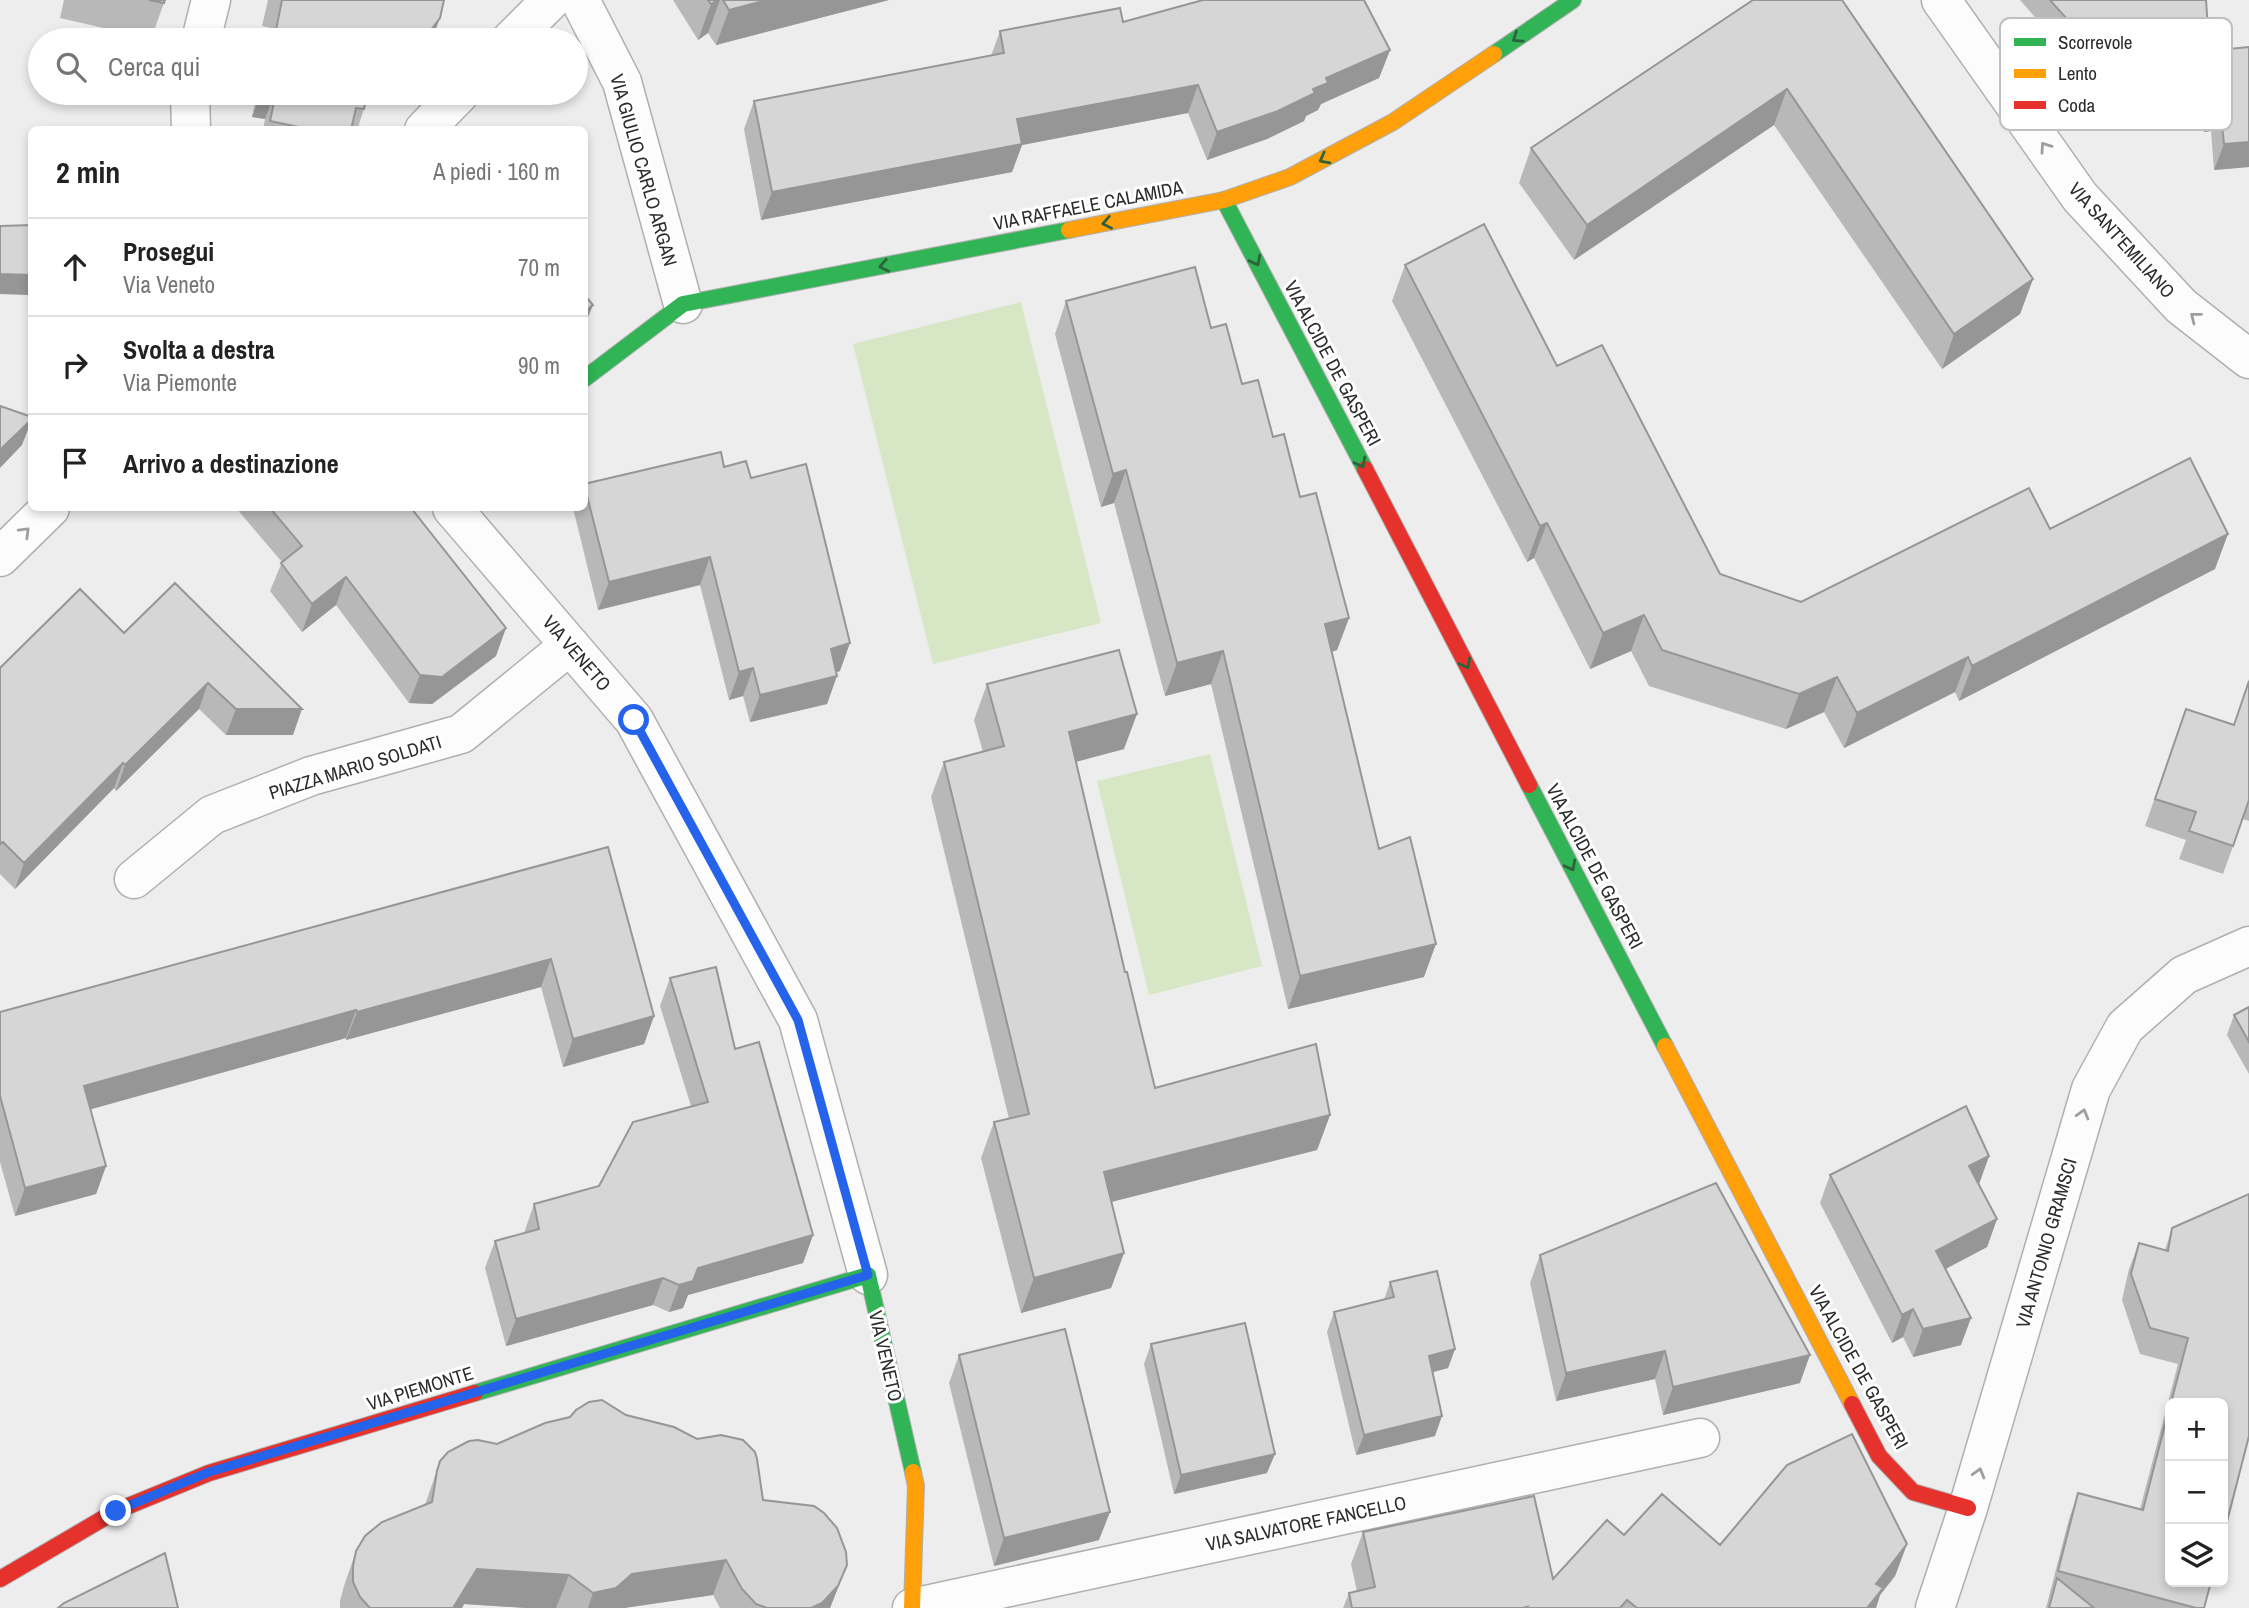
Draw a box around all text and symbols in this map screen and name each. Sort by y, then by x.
legend [2000,18,2232,130]
search box [28,28,588,105]
text: Scorrevole [2058,29,2132,55]
one-way arrow [1512,30,1525,42]
icon: search [52,48,90,86]
text: Cerca qui [108,49,200,84]
text: Lento [2058,60,2097,86]
street label: VIA GIULIO CARLO ARGAN [604,71,684,269]
text: Coda [2058,92,2096,118]
one-way arrow [2041,142,2053,155]
one-way arrow [1319,150,1331,164]
text: 2 min [56,152,120,192]
text: A piedi · 160 m [433,156,560,187]
street label: VIA RAFFAELE CALAMIDA [991,174,1185,236]
street label: VIA SANT'EMILIANO [2063,176,2181,304]
one-way arrow [1101,214,1113,229]
text: Prosegui [123,234,214,269]
icon: ahead [56,248,94,286]
text: 70 m [518,252,560,283]
one-way arrow [1247,254,1261,266]
one-way arrow [878,257,890,272]
text: Via Veneto [123,269,215,300]
street label: VIA ALCIDE DE GASPERI [1278,276,1388,450]
one-way arrow [2190,313,2203,326]
text: Svolta a destra [123,332,275,367]
icon: right [56,346,94,384]
text: 90 m [518,350,560,381]
text: Via Piemonte [123,367,237,398]
icon: arrive [56,444,94,482]
text: Arrivo a destinazione [123,446,339,481]
one-way arrow [1352,455,1366,468]
one-way arrow [17,528,30,541]
street label: VIA VENETO [537,610,617,696]
one-way arrow [1457,657,1471,670]
route start [618,704,649,735]
street label: PIAZZA MARIO SOLDATI [266,728,444,806]
street label: VIA ALCIDE DE GASPERI [1540,779,1650,953]
one-way arrow [1562,859,1576,871]
one-way arrow [2075,1108,2090,1120]
street label: VIA ANTONIO GRAMSCI [2009,1155,2083,1331]
street label: VIA ALCIDE DE GASPERI [1803,1280,1915,1454]
street label: VIA VENETO [863,1308,909,1404]
street label: VIA PIEMONTE [364,1359,476,1417]
map controls [2165,1398,2228,1587]
button: + [2165,1398,2228,1461]
button: − [2165,1461,2228,1524]
one-way arrow [1970,1467,1985,1479]
street label: VIA SALVATORE FANCELLO [1203,1489,1409,1557]
route end [100,1495,131,1526]
button: layers [2165,1524,2228,1587]

